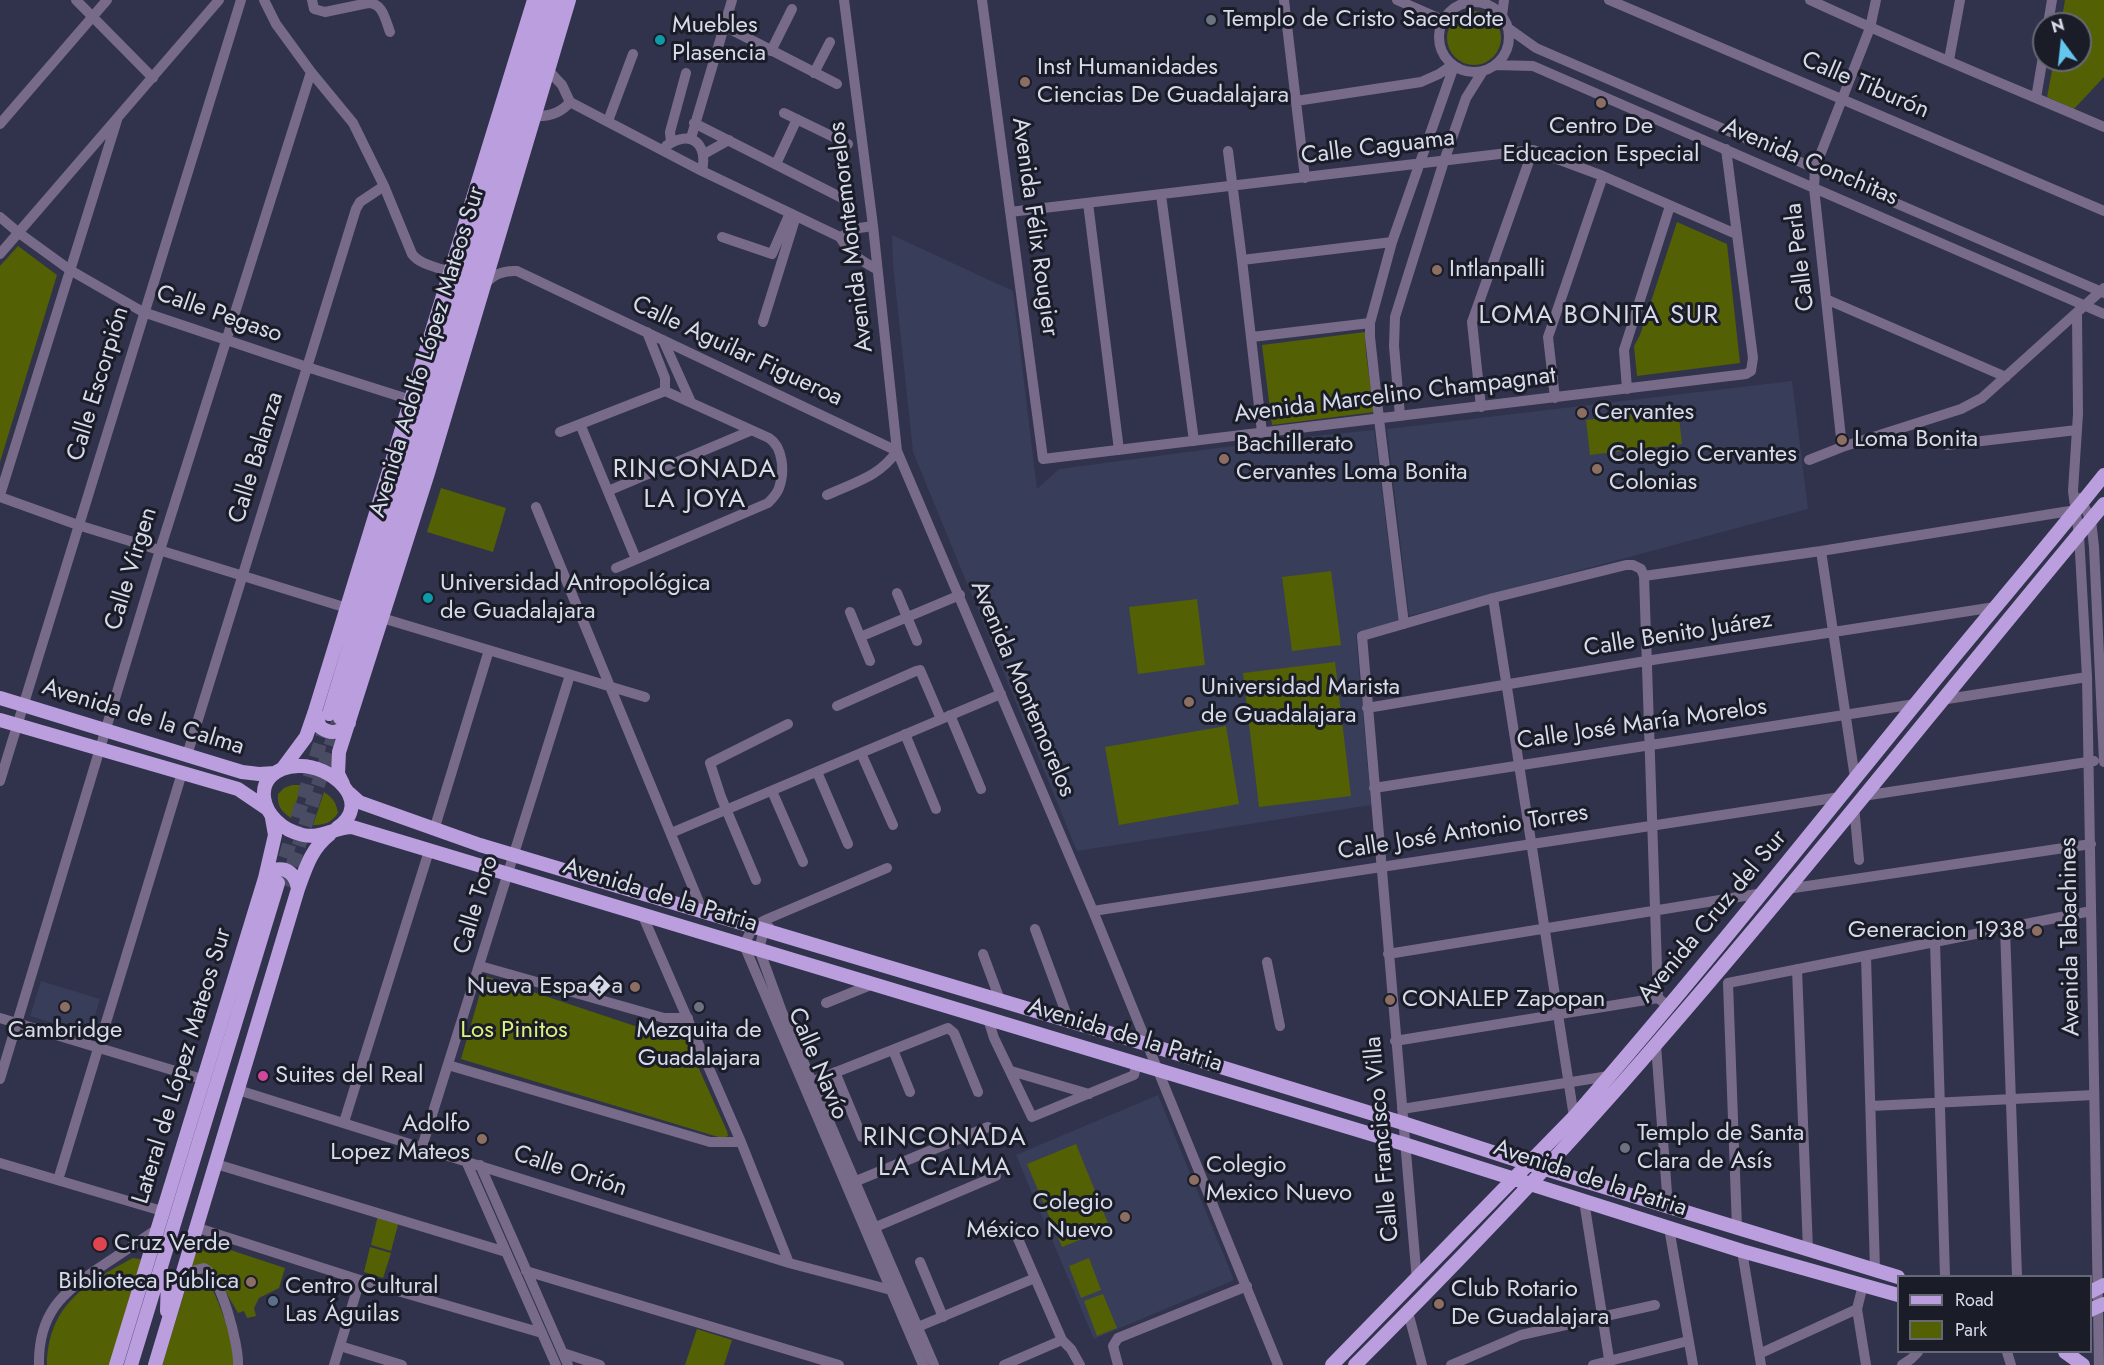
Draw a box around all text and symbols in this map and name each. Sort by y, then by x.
place label: Templo de Cristo Sacerdote [1223,6,1504,34]
place label: Muebles Plasencia [672,12,766,68]
north arrow [2032,12,2092,72]
marker: Templo de Cristo Sacerdote [1204,13,1218,27]
text: N [2049,13,2067,39]
marker: Muebles Plasencia [653,33,667,47]
street label: Calle Tiburón [1797,46,1933,126]
place label: Inst Humanidades Ciencias De Guadalajara [1037,54,1289,110]
marker: Inst Humanidades Ciencias De Guadalajara [1018,75,1032,89]
marker: Centro De Educacion Especial [1594,96,1608,110]
place label: Centro De Educacion Especial [1503,113,1699,169]
street label: Avenida Conchitas [1718,113,1902,213]
street label: Avenida Félix Rougier [1004,116,1064,338]
street label: Avenida Montemorelos [824,120,880,354]
street label: Calle Caguama [1299,124,1457,172]
street label: Avenida Adolfo López Mateos Sur [364,183,492,521]
street label: Calle Perla [1780,201,1822,313]
place label: Intlanpalli [1449,256,1545,284]
marker: Intlanpalli [1430,263,1444,277]
street label: Calle Pegaso [152,280,286,350]
street label: Calle Aguilar Figueroa [627,291,847,413]
district label: LOMA BONITA SUR [1478,301,1720,333]
street label: Calle Escorpión [62,303,136,465]
street label: Avenida Marcelino Champagnat [1232,362,1558,430]
street label: Calle Balanza [223,389,291,527]
place label: Cervantes [1594,399,1694,427]
marker: Cervantes [1575,406,1589,420]
place label: Loma Bonita [1854,426,1978,454]
place label: Bachillerato Cervantes Loma Bonita [1236,431,1467,487]
marker: Loma Bonita [1835,433,1849,447]
place label: Colegio Cervantes Colonias [1609,441,1797,497]
marker: Bachillerato Cervantes Loma Bonita [1217,452,1231,466]
district label: RINCONADA LA JOYA [613,455,777,516]
marker: Colegio Cervantes Colonias [1590,462,1604,476]
street label: Calle Virgen [100,504,164,634]
place label: Universidad Antropológica de Guadalajara [440,570,710,626]
street label: Avenida Montemorelos [963,577,1081,801]
marker: Universidad Antropológica de Guadalajara [421,591,435,605]
street label: Calle Benito Juárez [1582,606,1774,664]
street label: Avenida de la Calma [39,674,247,762]
place label: Universidad Marista de Guadalajara [1201,674,1400,730]
street label: Calle José María Morelos [1515,693,1769,757]
marker: Universidad Marista de Guadalajara [1182,695,1196,709]
street label: Calle José Antonio Torres [1336,799,1590,867]
street label: Avenida Cruz del Sur [1632,825,1794,1009]
street label: Avenida Tabachines [2055,837,2087,1037]
street label: Calle Toro [448,852,506,958]
street label: Avenida de la Patria [559,853,761,939]
place label: Generacion 1938 [1848,917,2025,945]
marker: Generacion 1938 [2030,924,2044,938]
street label: Lateral de López Mateos Sur [127,925,239,1207]
place label: Nueva Espa�a [467,973,623,1001]
marker: Nueva Espa�a [628,980,642,994]
place label: CONALEP Zapopan [1402,986,1605,1014]
street label: Avenida de la Patria [1024,993,1226,1079]
marker: CONALEP Zapopan [1383,993,1397,1007]
marker: Cambridge [58,1000,72,1014]
marker: Mezquita de Guadalajara [692,1000,706,1014]
street label: Calle Navío [781,1004,853,1124]
place label: Cambridge [8,1017,122,1045]
park label: Los Pinitos [460,1017,568,1045]
place label: Mezquita de Guadalajara [636,1017,762,1073]
street label: Calle Francisco Villa [1360,1035,1406,1243]
place label: Suites del Real [275,1062,424,1090]
marker: Suites del Real [256,1069,270,1083]
place label: Adolfo Lopez Mateos [330,1111,470,1167]
place label: Templo de Santa Clara de Asís [1637,1120,1804,1176]
district label: RINCONADA LA CALMA [863,1123,1027,1184]
marker: Adolfo Lopez Mateos [475,1132,489,1146]
street label: Avenida de la Patria [1490,1134,1690,1224]
street label: Calle Orión [510,1140,630,1204]
marker: Templo de Santa Clara de Asís [1618,1141,1632,1155]
place label: Colegio Mexico Nuevo [1206,1152,1352,1208]
marker: Colegio Mexico Nuevo [1187,1173,1201,1187]
place label: Colegio México Nuevo [967,1189,1113,1245]
marker: Colegio México Nuevo [1118,1210,1132,1224]
place label: Cruz Verde [114,1230,230,1258]
marker: Cruz Verde [91,1235,109,1253]
place label: Biblioteca Pública [58,1268,239,1296]
place label: Centro Cultural Las Águilas [285,1273,439,1329]
marker: Biblioteca Pública [244,1275,258,1289]
legend [1897,1275,2092,1353]
place label: Club Rotario De Guadalajara [1451,1276,1609,1332]
text: Road [1955,1287,1994,1313]
marker: Centro Cultural Las Águilas [266,1294,280,1308]
marker: Club Rotario De Guadalajara [1432,1297,1446,1311]
text: Park [1955,1317,1987,1343]

